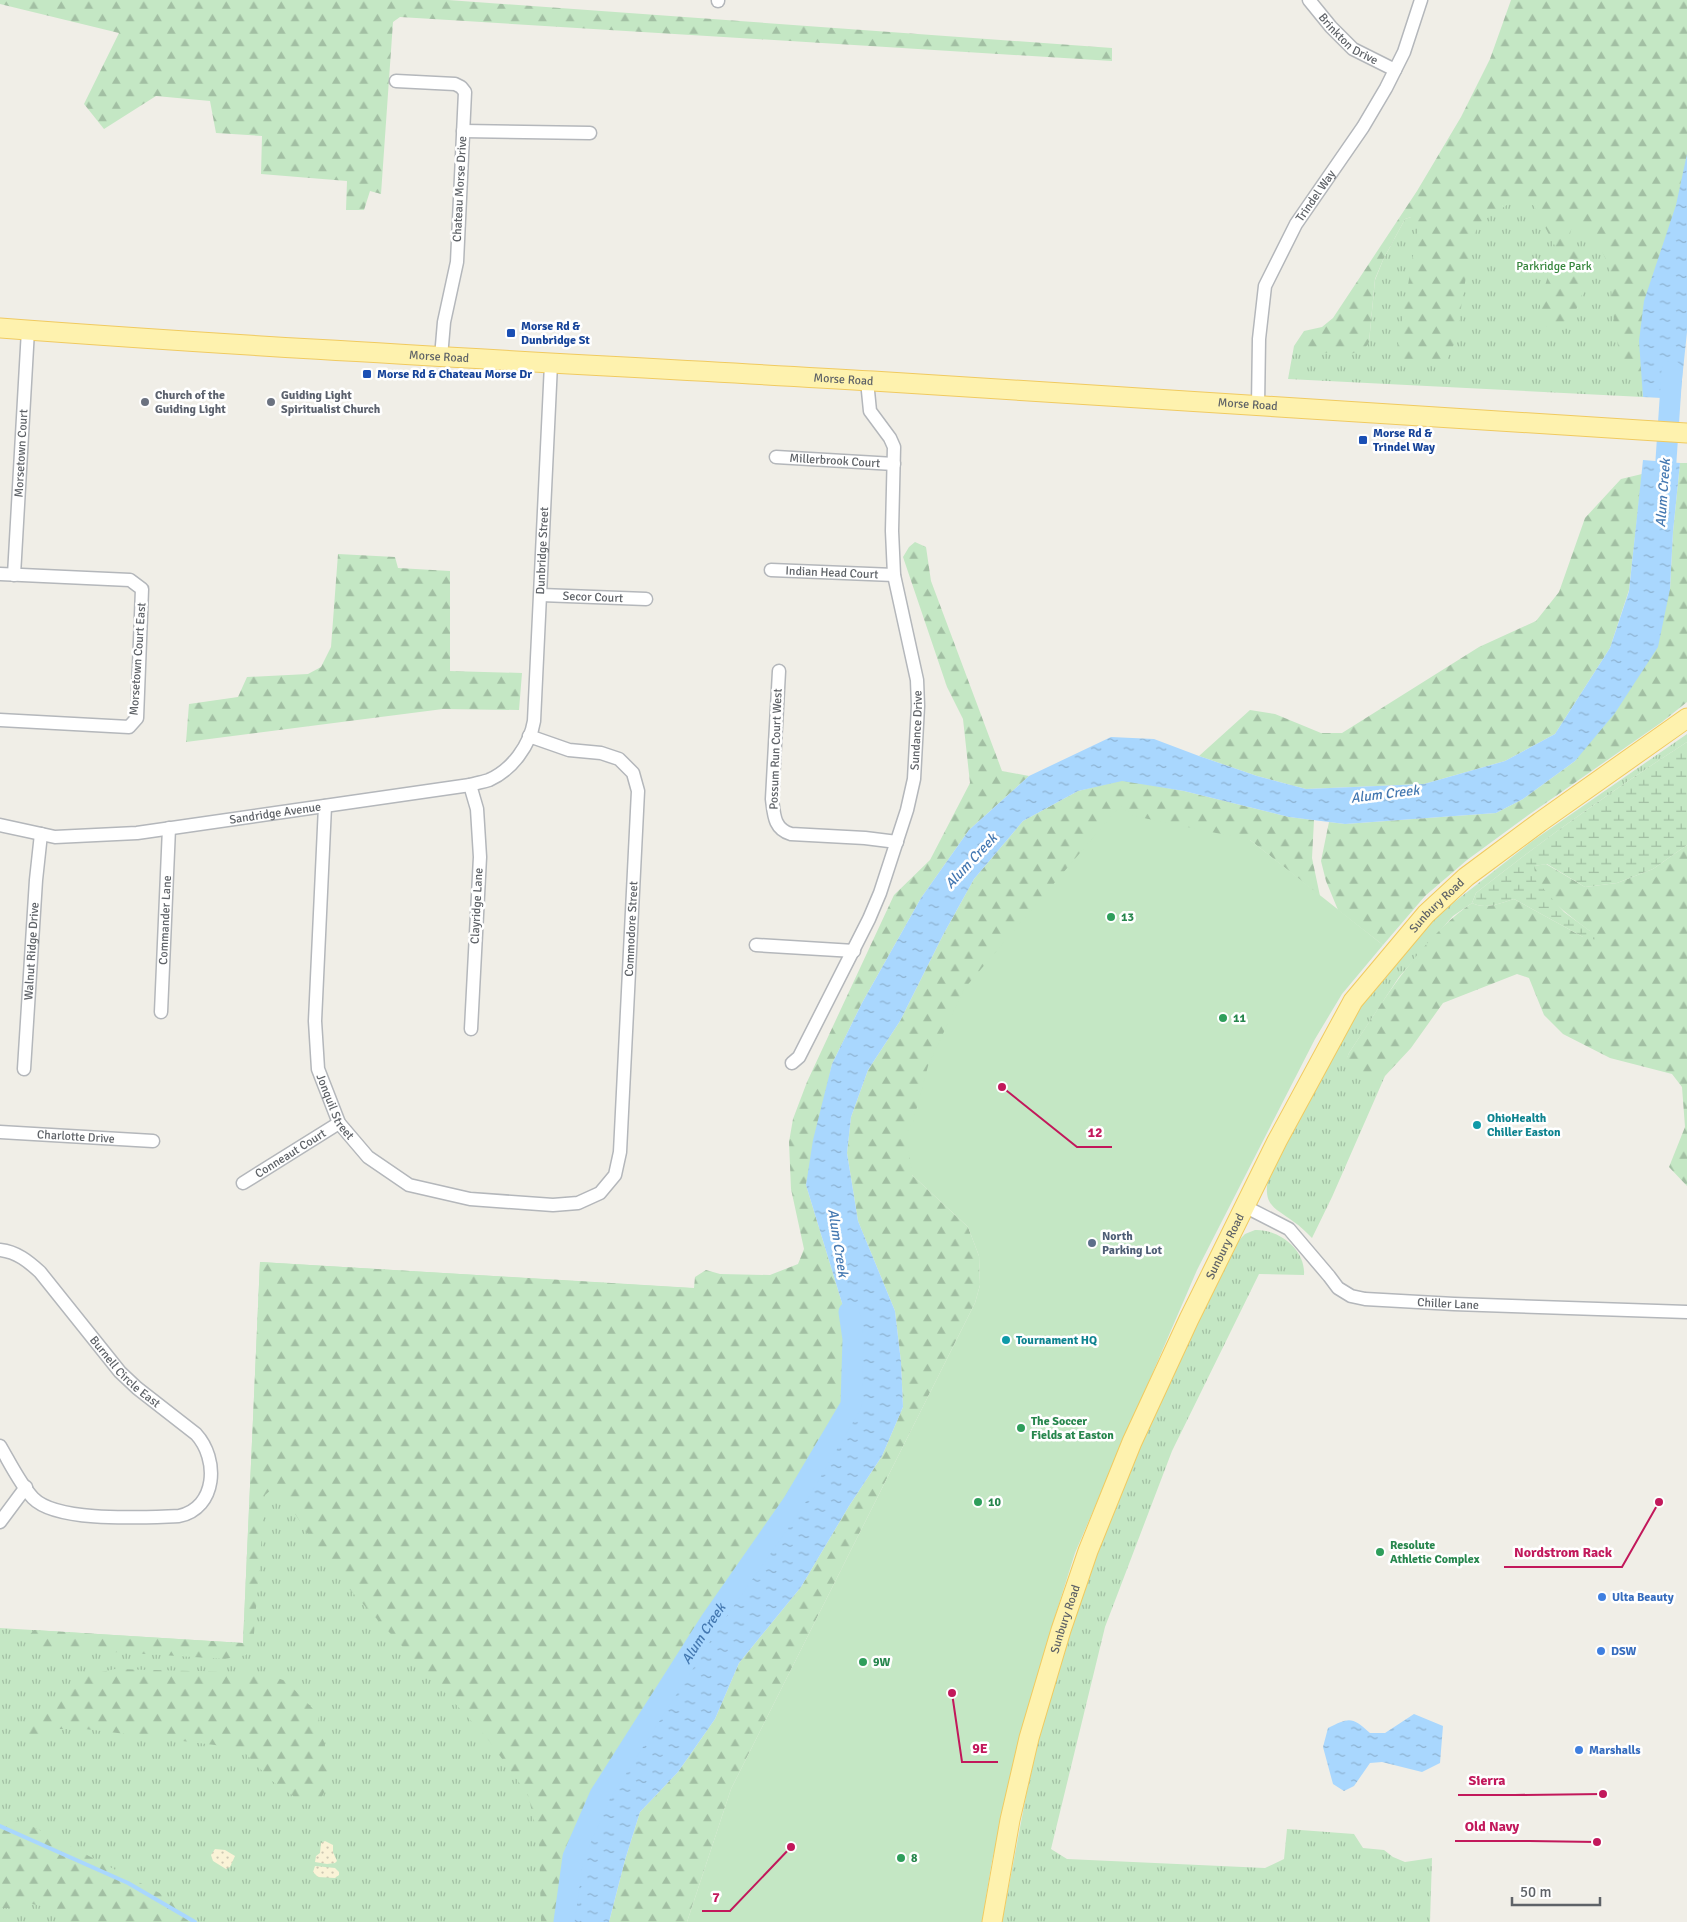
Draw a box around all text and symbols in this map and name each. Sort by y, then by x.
street label: Brinkton Drive [1315,10,1381,68]
street label: Chateau Morse Drive [450,136,470,242]
street label: Trindel Way [1292,167,1339,225]
park label: Parkridge Park [1516,259,1592,274]
place label: Morse Rd & Dunbridge St [521,319,590,348]
marker: Morse Rd & Dunbridge St [505,327,517,339]
street label: Morse Road [409,347,469,366]
place label: Morse Rd & Chateau Morse Dr [377,367,532,382]
marker: Morse Rd & Chateau Morse Dr [361,368,373,380]
street label: Morse Road [813,370,874,389]
place label: Church of the Guiding Light [155,388,226,417]
place label: Guiding Light Spiritualist Church [281,388,381,417]
street label: Morse Road [1217,395,1278,414]
marker: Church of the Guiding Light [139,396,151,408]
marker: Guiding Light Spiritualist Church [265,396,277,408]
street label: Morsetown Court [11,409,31,498]
place label: Morse Rd & Trindel Way [1373,426,1435,455]
marker: Morse Rd & Trindel Way [1357,434,1369,446]
street label: Millerbrook Court [789,450,881,471]
water label: Alum Creek [1652,456,1674,528]
street label: Dunbridge Street [533,506,552,595]
street label: Indian Head Court [785,563,879,582]
street label: Secor Court [562,588,623,606]
street label: Morsetown Court East [127,602,149,716]
street label: Possum Run Court West [766,688,786,810]
street label: Sundance Drive [907,690,926,771]
water label: Alum Creek [1350,781,1422,807]
street label: Sandridge Avenue [228,799,322,827]
water label: Alum Creek [941,829,1002,892]
street label: Clayridge Lane [468,867,486,945]
street label: Commander Lane [156,875,174,965]
street label: Sunbury Road [1406,875,1467,936]
street label: Commodore Street [621,881,641,977]
street label: Walnut Ridge Drive [21,902,42,1001]
place label: 13 [1121,910,1134,925]
marker: 13 [1105,911,1117,923]
place label: 11 [1233,1011,1246,1026]
marker: 11 [1217,1012,1229,1024]
street label: Jonquil Street [313,1072,357,1143]
place label: OhioHealth Chiller Easton [1487,1111,1561,1140]
callout: 12 [1077,1118,1112,1147]
marker: OhioHealth Chiller Easton [1471,1119,1483,1131]
text: 12 [1087,1124,1103,1141]
street label: Conneaut Court [252,1126,329,1181]
street label: Charlotte Drive [37,1127,115,1146]
water label: Alum Creek [824,1208,852,1280]
street label: Sunbury Road [1202,1211,1247,1282]
place label: North Parking Lot [1102,1229,1163,1258]
marker: North Parking Lot [1086,1237,1098,1249]
street label: Chiller Lane [1417,1294,1479,1312]
street label: Burnell Circle East [87,1333,163,1411]
place label: Tournament HQ [1016,1333,1097,1348]
marker: Tournament HQ [1000,1334,1012,1346]
place label: The Soccer Fields at Easton [1031,1414,1114,1443]
marker: The Soccer Fields at Easton [1015,1422,1027,1434]
place label: 10 [988,1495,1001,1510]
marker: 10 [972,1496,984,1508]
place label: Resolute Athletic Complex [1390,1538,1480,1567]
callout: Nordstrom Rack [1504,1538,1622,1567]
text: Nordstrom Rack [1514,1544,1613,1561]
marker: Resolute Athletic Complex [1374,1546,1386,1558]
street label: Sunbury Road [1047,1583,1083,1655]
place label: Ulta Beauty [1612,1590,1674,1605]
marker: Ulta Beauty [1596,1591,1608,1603]
water label: Alum Creek [677,1598,730,1667]
place label: DSW [1611,1644,1637,1659]
marker: DSW [1595,1645,1607,1657]
place label: 9W [873,1655,890,1670]
marker: 9W [857,1656,869,1668]
callout: 9E [962,1733,998,1762]
text: 9E [972,1740,988,1757]
place label: Marshalls [1589,1743,1641,1758]
marker: Marshalls [1573,1744,1585,1756]
callout: Sierra [1458,1766,1515,1795]
text: Sierra [1468,1772,1506,1789]
callout: Old Navy [1455,1812,1529,1841]
text: Old Navy [1465,1818,1519,1835]
place label: 8 [911,1851,918,1866]
marker: 8 [895,1852,907,1864]
scale bar [1512,1874,1600,1906]
callout: 7 [702,1882,730,1911]
text: 50 m [1520,1883,1551,1901]
text: 7 [712,1889,720,1906]

